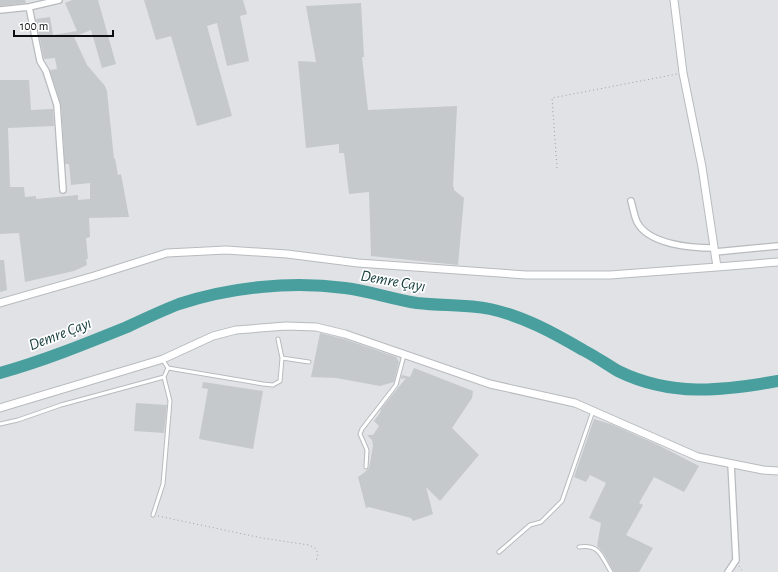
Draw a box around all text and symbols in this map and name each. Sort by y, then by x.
scale bar [14,12,113,38]
text: 100 m [20,20,48,32]
water label: Demre Çayı [359,267,427,295]
water label: Demre Çayı [27,315,93,353]

